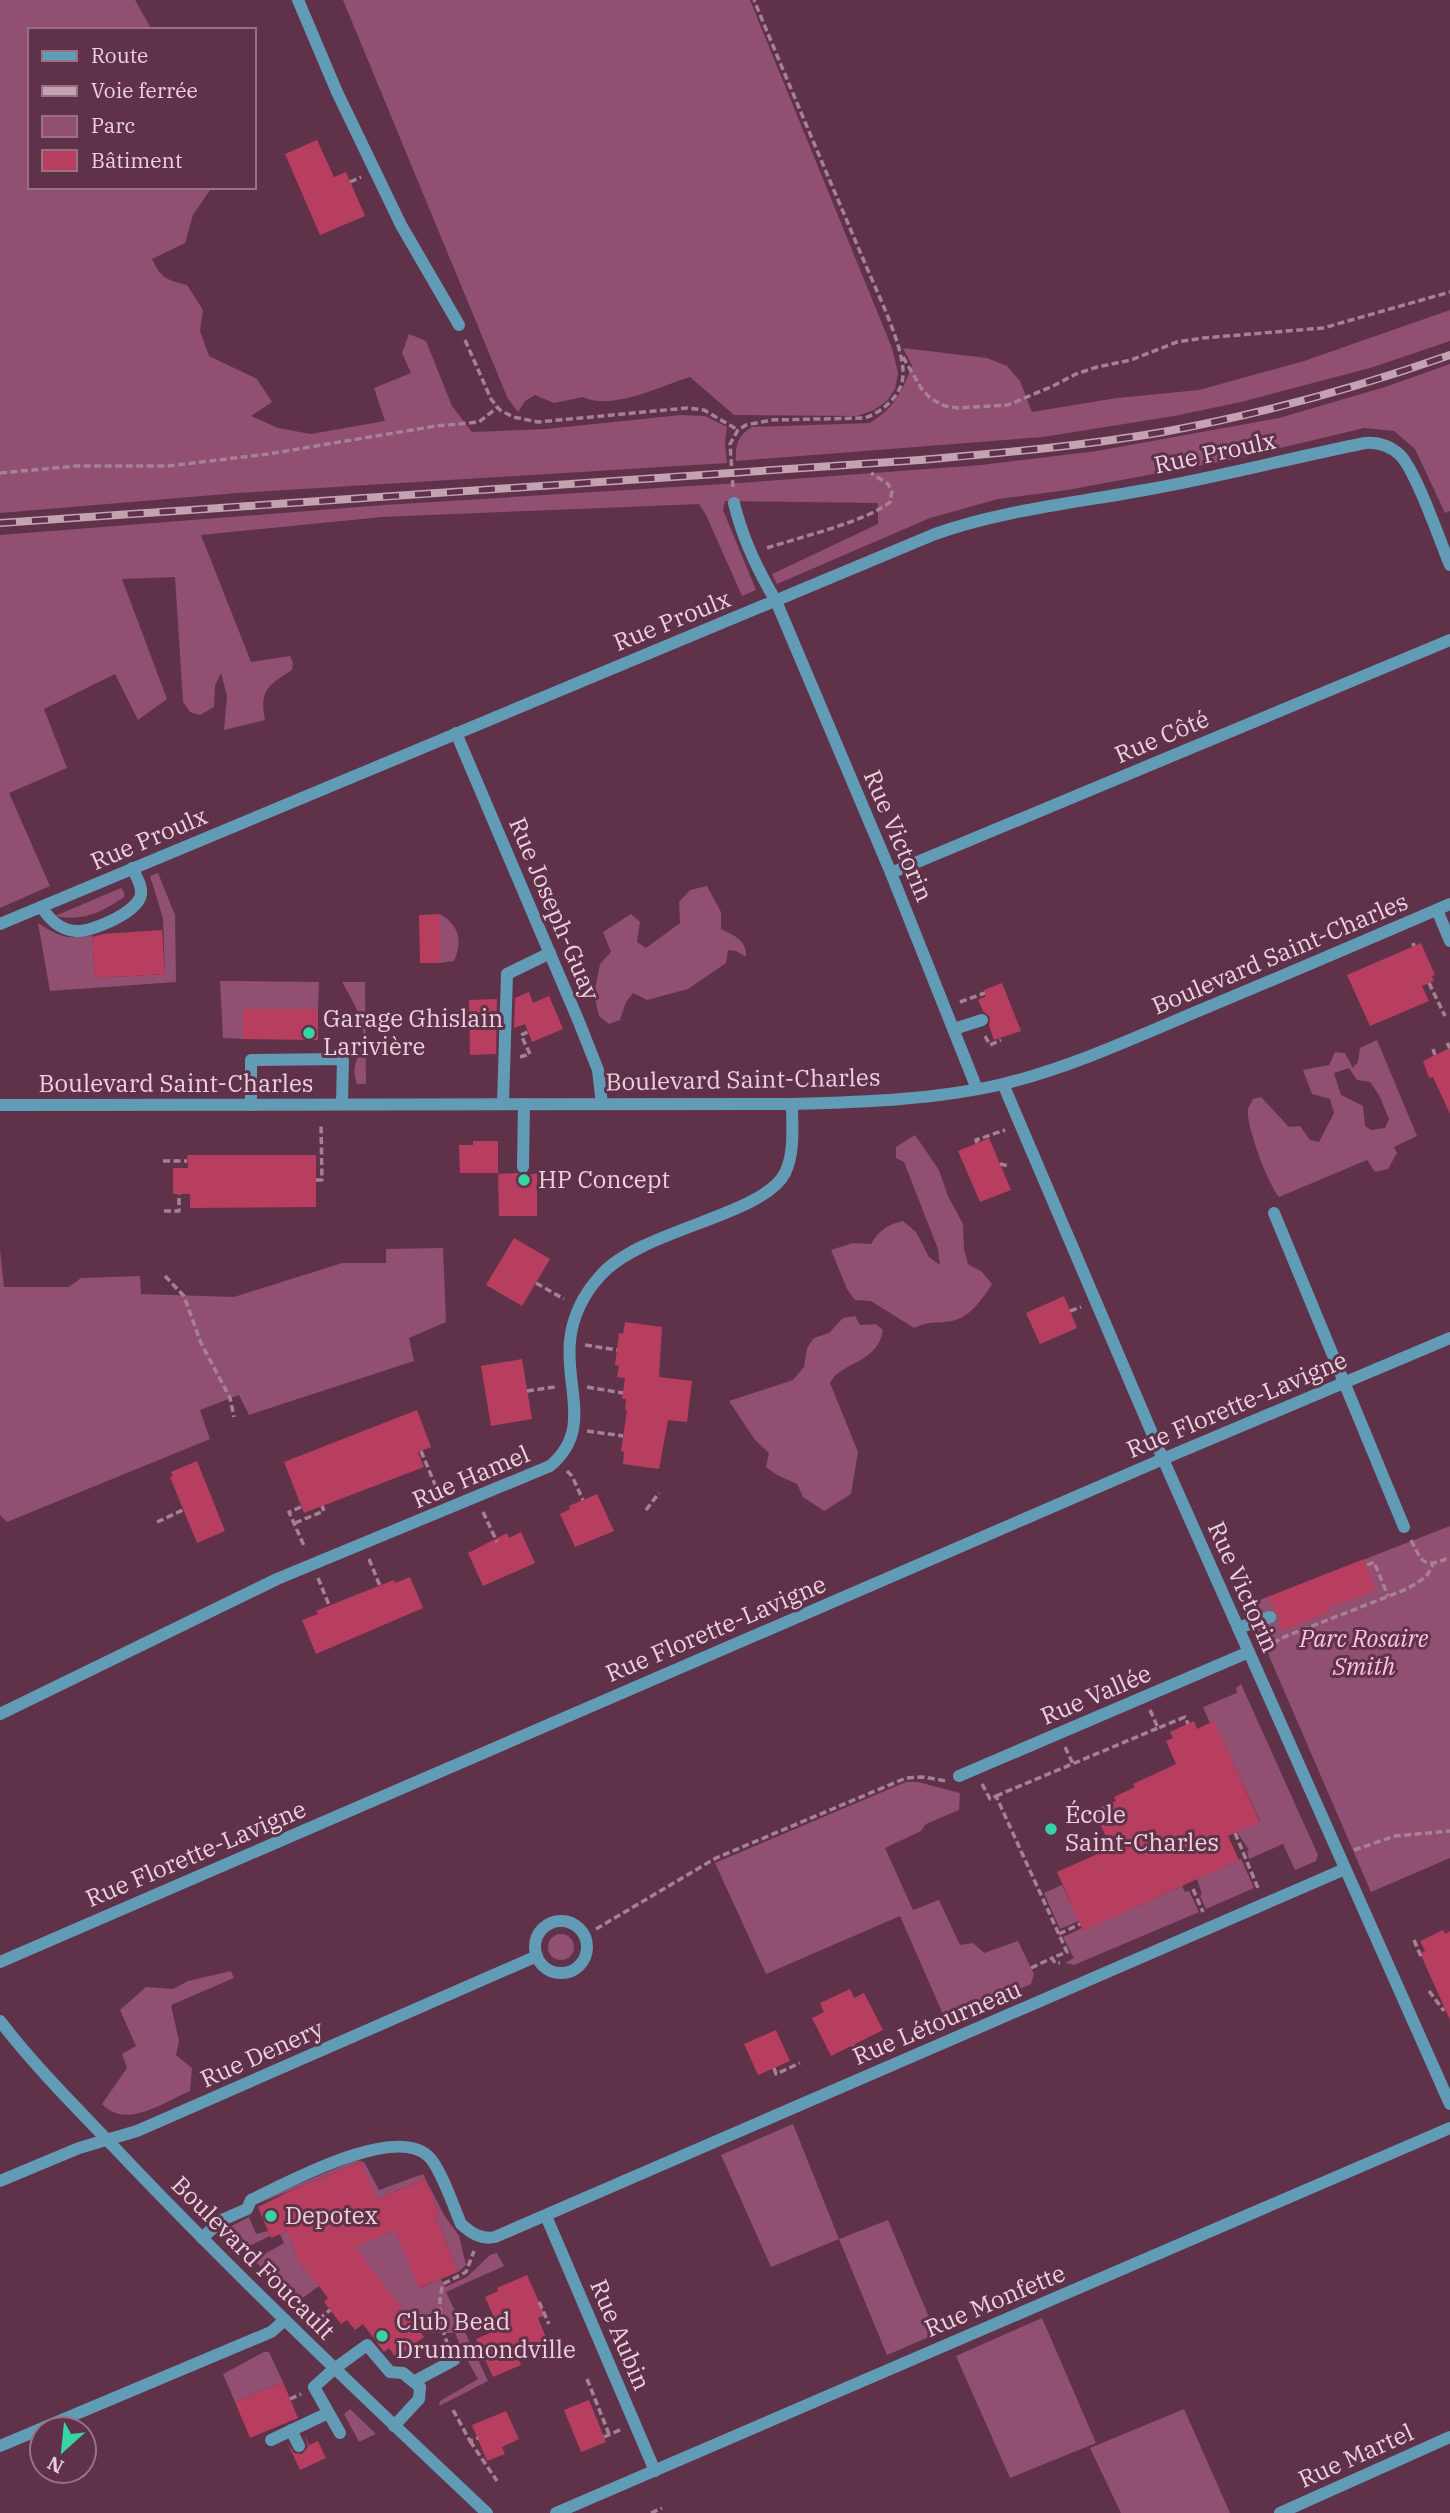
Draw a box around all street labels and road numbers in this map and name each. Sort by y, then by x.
street label: Rue Proulx [1151,424,1279,481]
street label: Rue Proulx [608,582,735,658]
street label: Rue Côté [1110,702,1214,770]
street label: Rue Victorin [857,765,941,906]
street label: Rue Proulx [85,799,212,877]
street label: Rue Joseph-Guay [502,812,608,1005]
street label: Boulevard Saint-Charles [1147,885,1412,1022]
street label: Boulevard Saint-Charles [605,1061,881,1097]
street label: Boulevard Saint-Charles [38,1067,314,1099]
street label: Rue Florette-Lavigne [1122,1343,1352,1465]
street label: Rue Hamel [407,1437,534,1515]
street label: Rue Victorin [1201,1516,1287,1657]
street label: Rue Florette-Lavigne [601,1567,831,1689]
street label: Rue Vallée [1036,1657,1156,1732]
street label: Rue Florette-Lavigne [81,1792,311,1914]
street label: Rue Létourneau [847,1972,1026,2072]
street label: Rue Denery [195,2012,328,2094]
street label: Boulevard Foucault [165,2168,343,2346]
street label: Rue Monfette [920,2256,1070,2344]
street label: Rue Aubin [583,2274,659,2395]
street label: Rue Martel [1293,2416,1418,2495]

